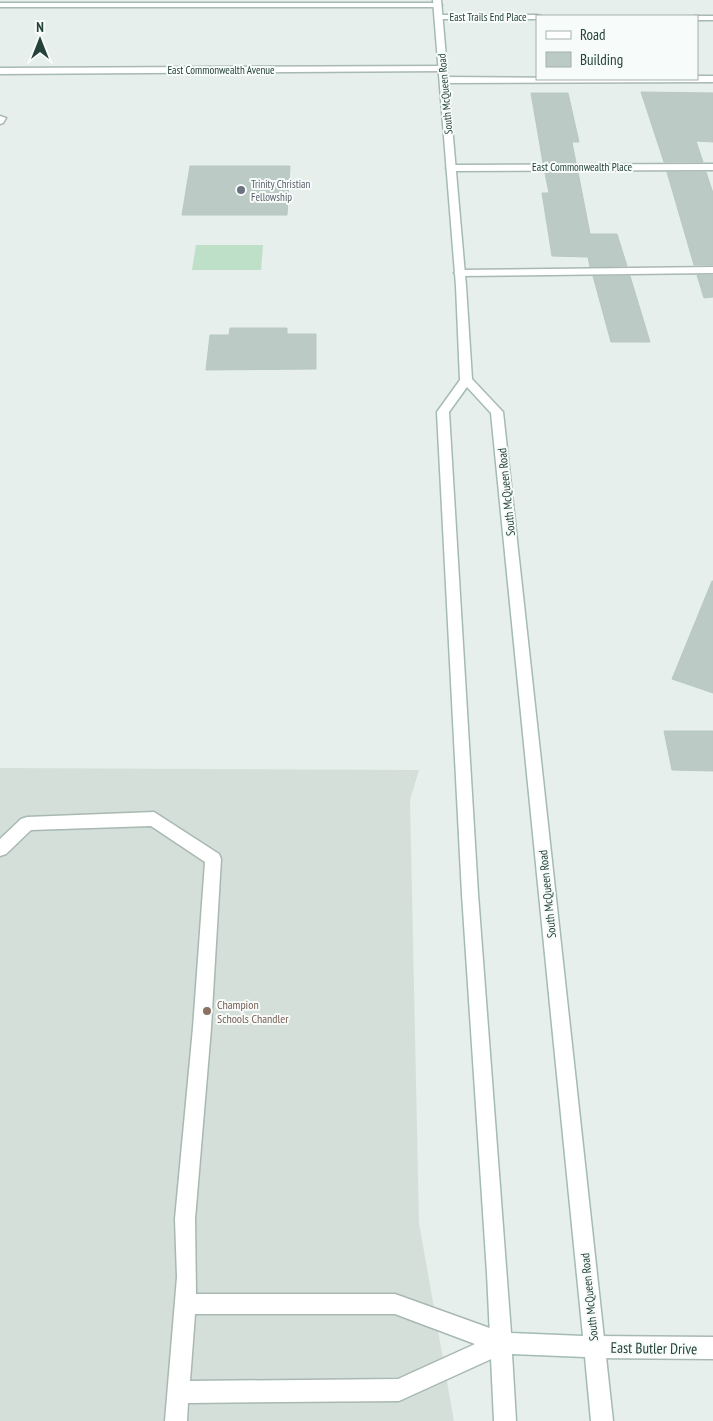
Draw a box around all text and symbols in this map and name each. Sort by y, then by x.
street label: East Trails End Place [449,10,527,24]
north arrow [15,15,65,65]
legend [536,15,698,80]
text: N [36,18,44,36]
text: Road [580,25,606,44]
text: Building [580,50,623,69]
street label: South McQueen Road [434,53,456,135]
street label: East Commonwealth Avenue [167,63,275,77]
street label: East Commonwealth Place [532,160,632,174]
place label: Trinity Christian Fellowship [251,177,311,204]
marker: Trinity Christian Fellowship [235,184,247,196]
street label: South McQueen Road [494,447,518,537]
street label: South McQueen Road [535,849,559,939]
place label: Champion Schools Chandler [217,997,289,1026]
marker: Champion Schools Chandler [201,1005,213,1017]
street label: South McQueen Road [577,1252,601,1342]
street label: East Butler Drive [610,1338,698,1358]

